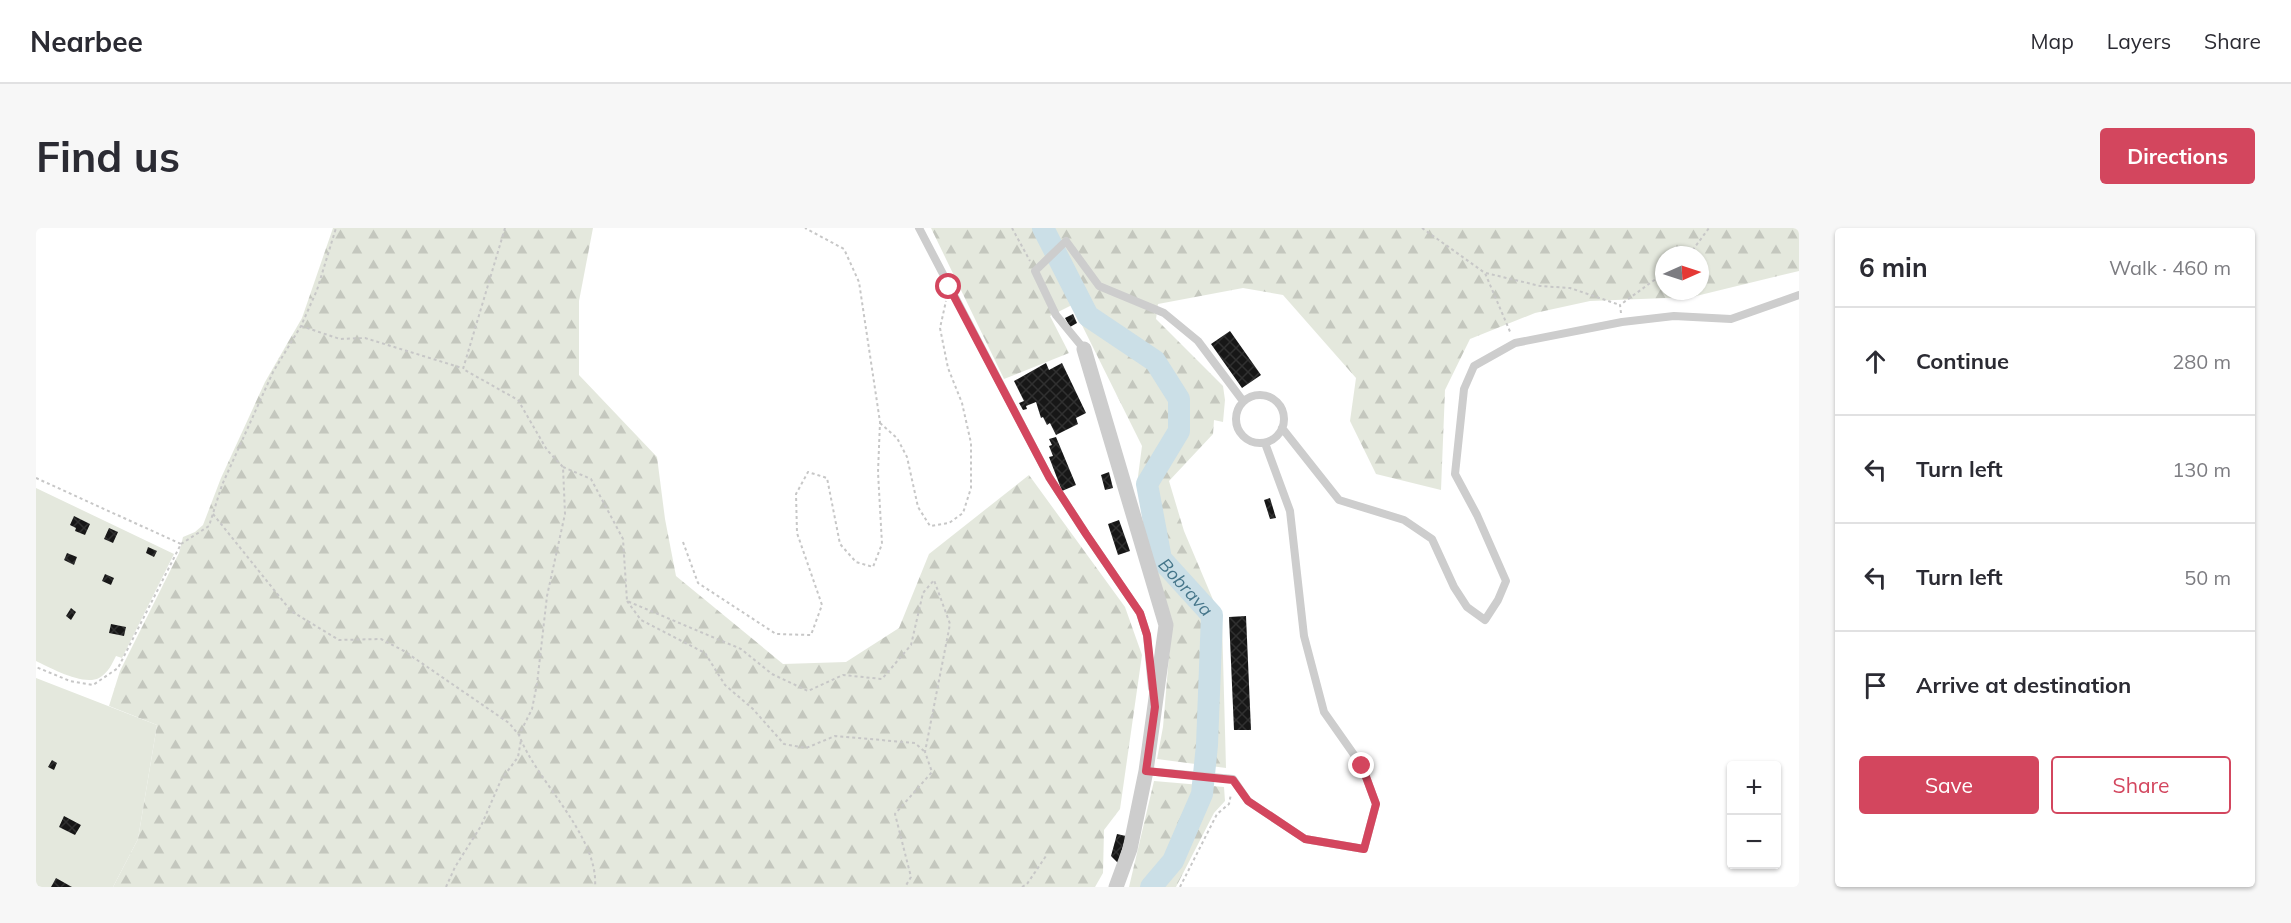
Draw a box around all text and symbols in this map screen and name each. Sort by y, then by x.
text: Nearbee [30,24,143,59]
text: Map [2031,28,2074,54]
text: Layers [2107,28,2171,54]
text: Share [2204,28,2261,54]
button: Directions [2100,128,2255,184]
text: Find us [36,130,180,183]
north arrow [1655,246,1709,300]
text: 6 min [1859,251,1928,284]
text: Walk · 460 m [2109,255,2231,280]
route start [935,273,961,299]
icon: ahead [1859,345,1892,378]
text: Continue [1916,347,2009,375]
text: 280 m [2172,349,2231,374]
icon: left [1859,453,1892,486]
text: Turn left [1916,455,2003,483]
text: 130 m [2172,457,2231,482]
water label: Bobrava [1154,553,1219,621]
icon: left [1859,561,1892,594]
text: Turn left [1916,563,2003,591]
text: 50 m [2184,565,2231,590]
icon: arrive [1859,669,1892,702]
text: Arrive at destination [1916,671,2131,699]
route end [1348,752,1374,778]
button: Save [1859,756,2039,814]
button: Share [2051,756,2231,814]
map controls [1727,761,1781,869]
button: + [1727,761,1781,815]
button: − [1727,815,1781,869]

